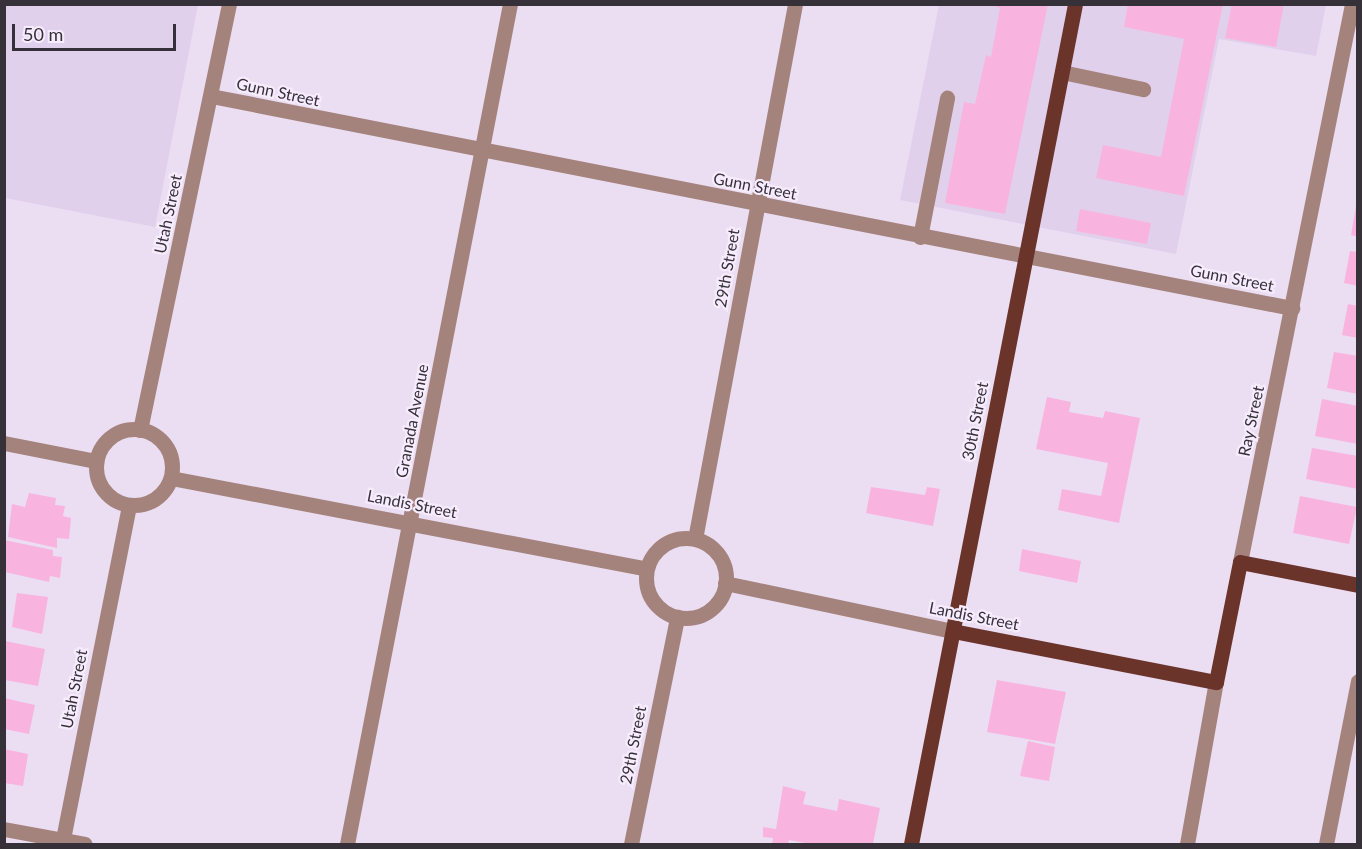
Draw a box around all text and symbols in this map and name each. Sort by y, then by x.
scale bar [15,12,178,50]
text: 50 m [23,23,63,45]
street label: Gunn Street [235,74,321,110]
street label: Gunn Street [712,169,798,203]
street label: Utah Street [150,173,186,255]
street label: 29th Street [711,227,743,309]
street label: Gunn Street [1189,261,1275,295]
street label: Granada Avenue [392,362,432,480]
street label: 30th Street [958,380,992,462]
street label: Ray Street [1234,384,1268,458]
street label: Landis Street [365,486,459,522]
street label: Landis Street [927,598,1021,634]
street label: Utah Street [57,648,91,730]
street label: 29th Street [616,704,650,786]

